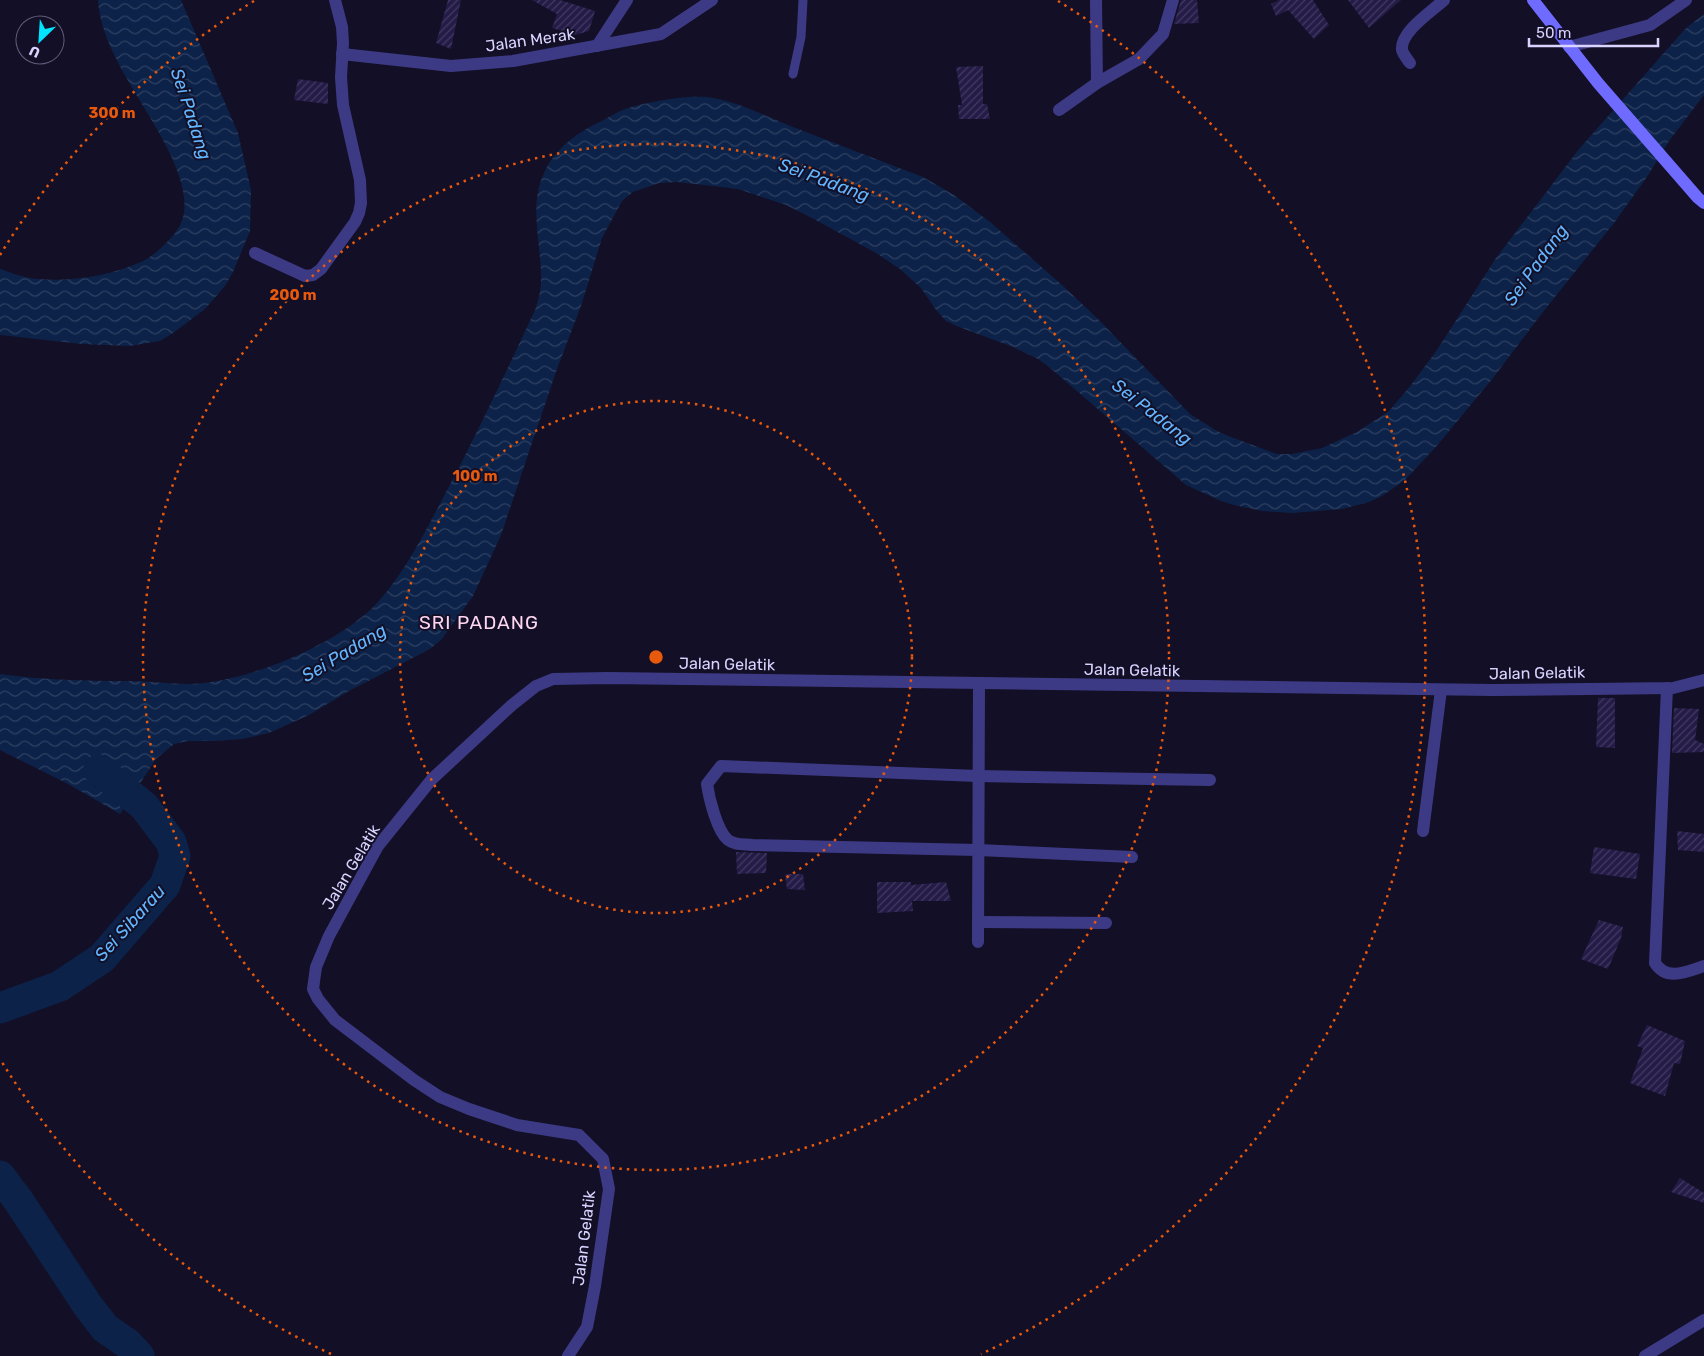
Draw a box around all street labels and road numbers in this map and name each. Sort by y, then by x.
street label: Jalan Merak [484,24,577,56]
street label: Jalan Gelatik [679,654,776,674]
street label: Jalan Gelatik [1084,660,1181,680]
street label: Jalan Gelatik [1489,663,1586,683]
street label: Jalan Gelatik [318,820,384,913]
street label: Jalan Gelatik [569,1188,599,1287]

